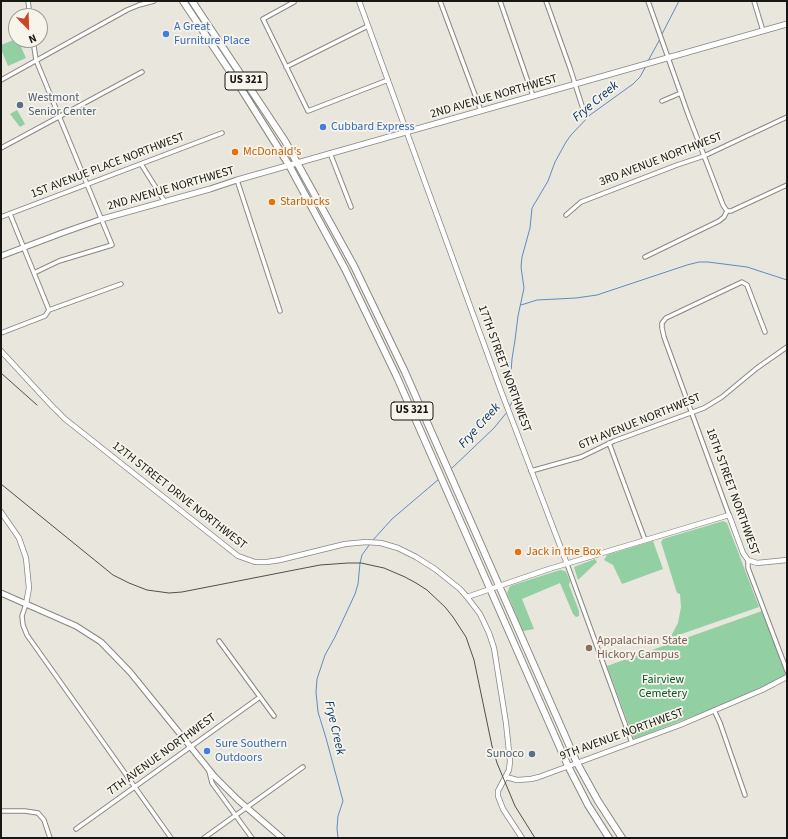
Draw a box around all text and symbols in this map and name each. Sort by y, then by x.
north arrow [8,8,48,48]
place label: A Great Furniture Place [174,20,250,48]
marker: A Great Furniture Place [161,29,171,39]
text: N [26,30,39,47]
road number: US 321 [225,72,267,90]
street label: 2ND AVENUE NORTHWEST [429,72,559,122]
water label: Frye Creek [570,78,622,126]
place label: Westmont Senior Center [28,91,96,119]
marker: Westmont Senior Center [15,100,25,110]
place label: Cubbard Express [331,120,415,134]
marker: Cubbard Express [318,122,328,132]
street label: 1ST AVENUE PLACE NORTHWEST [29,130,187,202]
street label: 3RD AVENUE NORTHWEST [597,130,725,190]
place label: McDonald's [243,145,301,159]
marker: McDonald's [230,147,240,157]
street label: 2ND AVENUE NORTHWEST [106,164,236,214]
place label: Starbucks [280,195,330,209]
marker: Starbucks [267,197,277,207]
street label: 17TH STREET NORTHWEST [474,303,534,435]
street label: 6TH AVENUE NORTHWEST [577,391,703,453]
water label: Frye Creek [456,400,504,452]
road number: US 321 [391,402,433,420]
street label: 18TH STREET NORTHWEST [702,426,762,558]
street label: 12TH STREET DRIVE NORTHWEST [109,439,249,553]
place label: Jack in the Box [526,545,601,559]
marker: Jack in the Box [513,547,523,557]
place label: Appalachian State Hickory Campus [597,634,687,662]
marker: Appalachian State Hickory Campus [584,643,594,653]
park label: Fairview Cemetery [639,673,687,701]
water label: Frye Creek [320,699,348,757]
street label: 9TH AVENUE NORTHWEST [558,706,686,764]
street label: 7TH AVENUE NORTHWEST [105,711,219,799]
place label: Sure Southern Outdoors [215,737,287,765]
marker: Sure Southern Outdoors [202,746,212,756]
place label: Sunoco [486,747,524,761]
marker: Sunoco [527,749,537,759]

